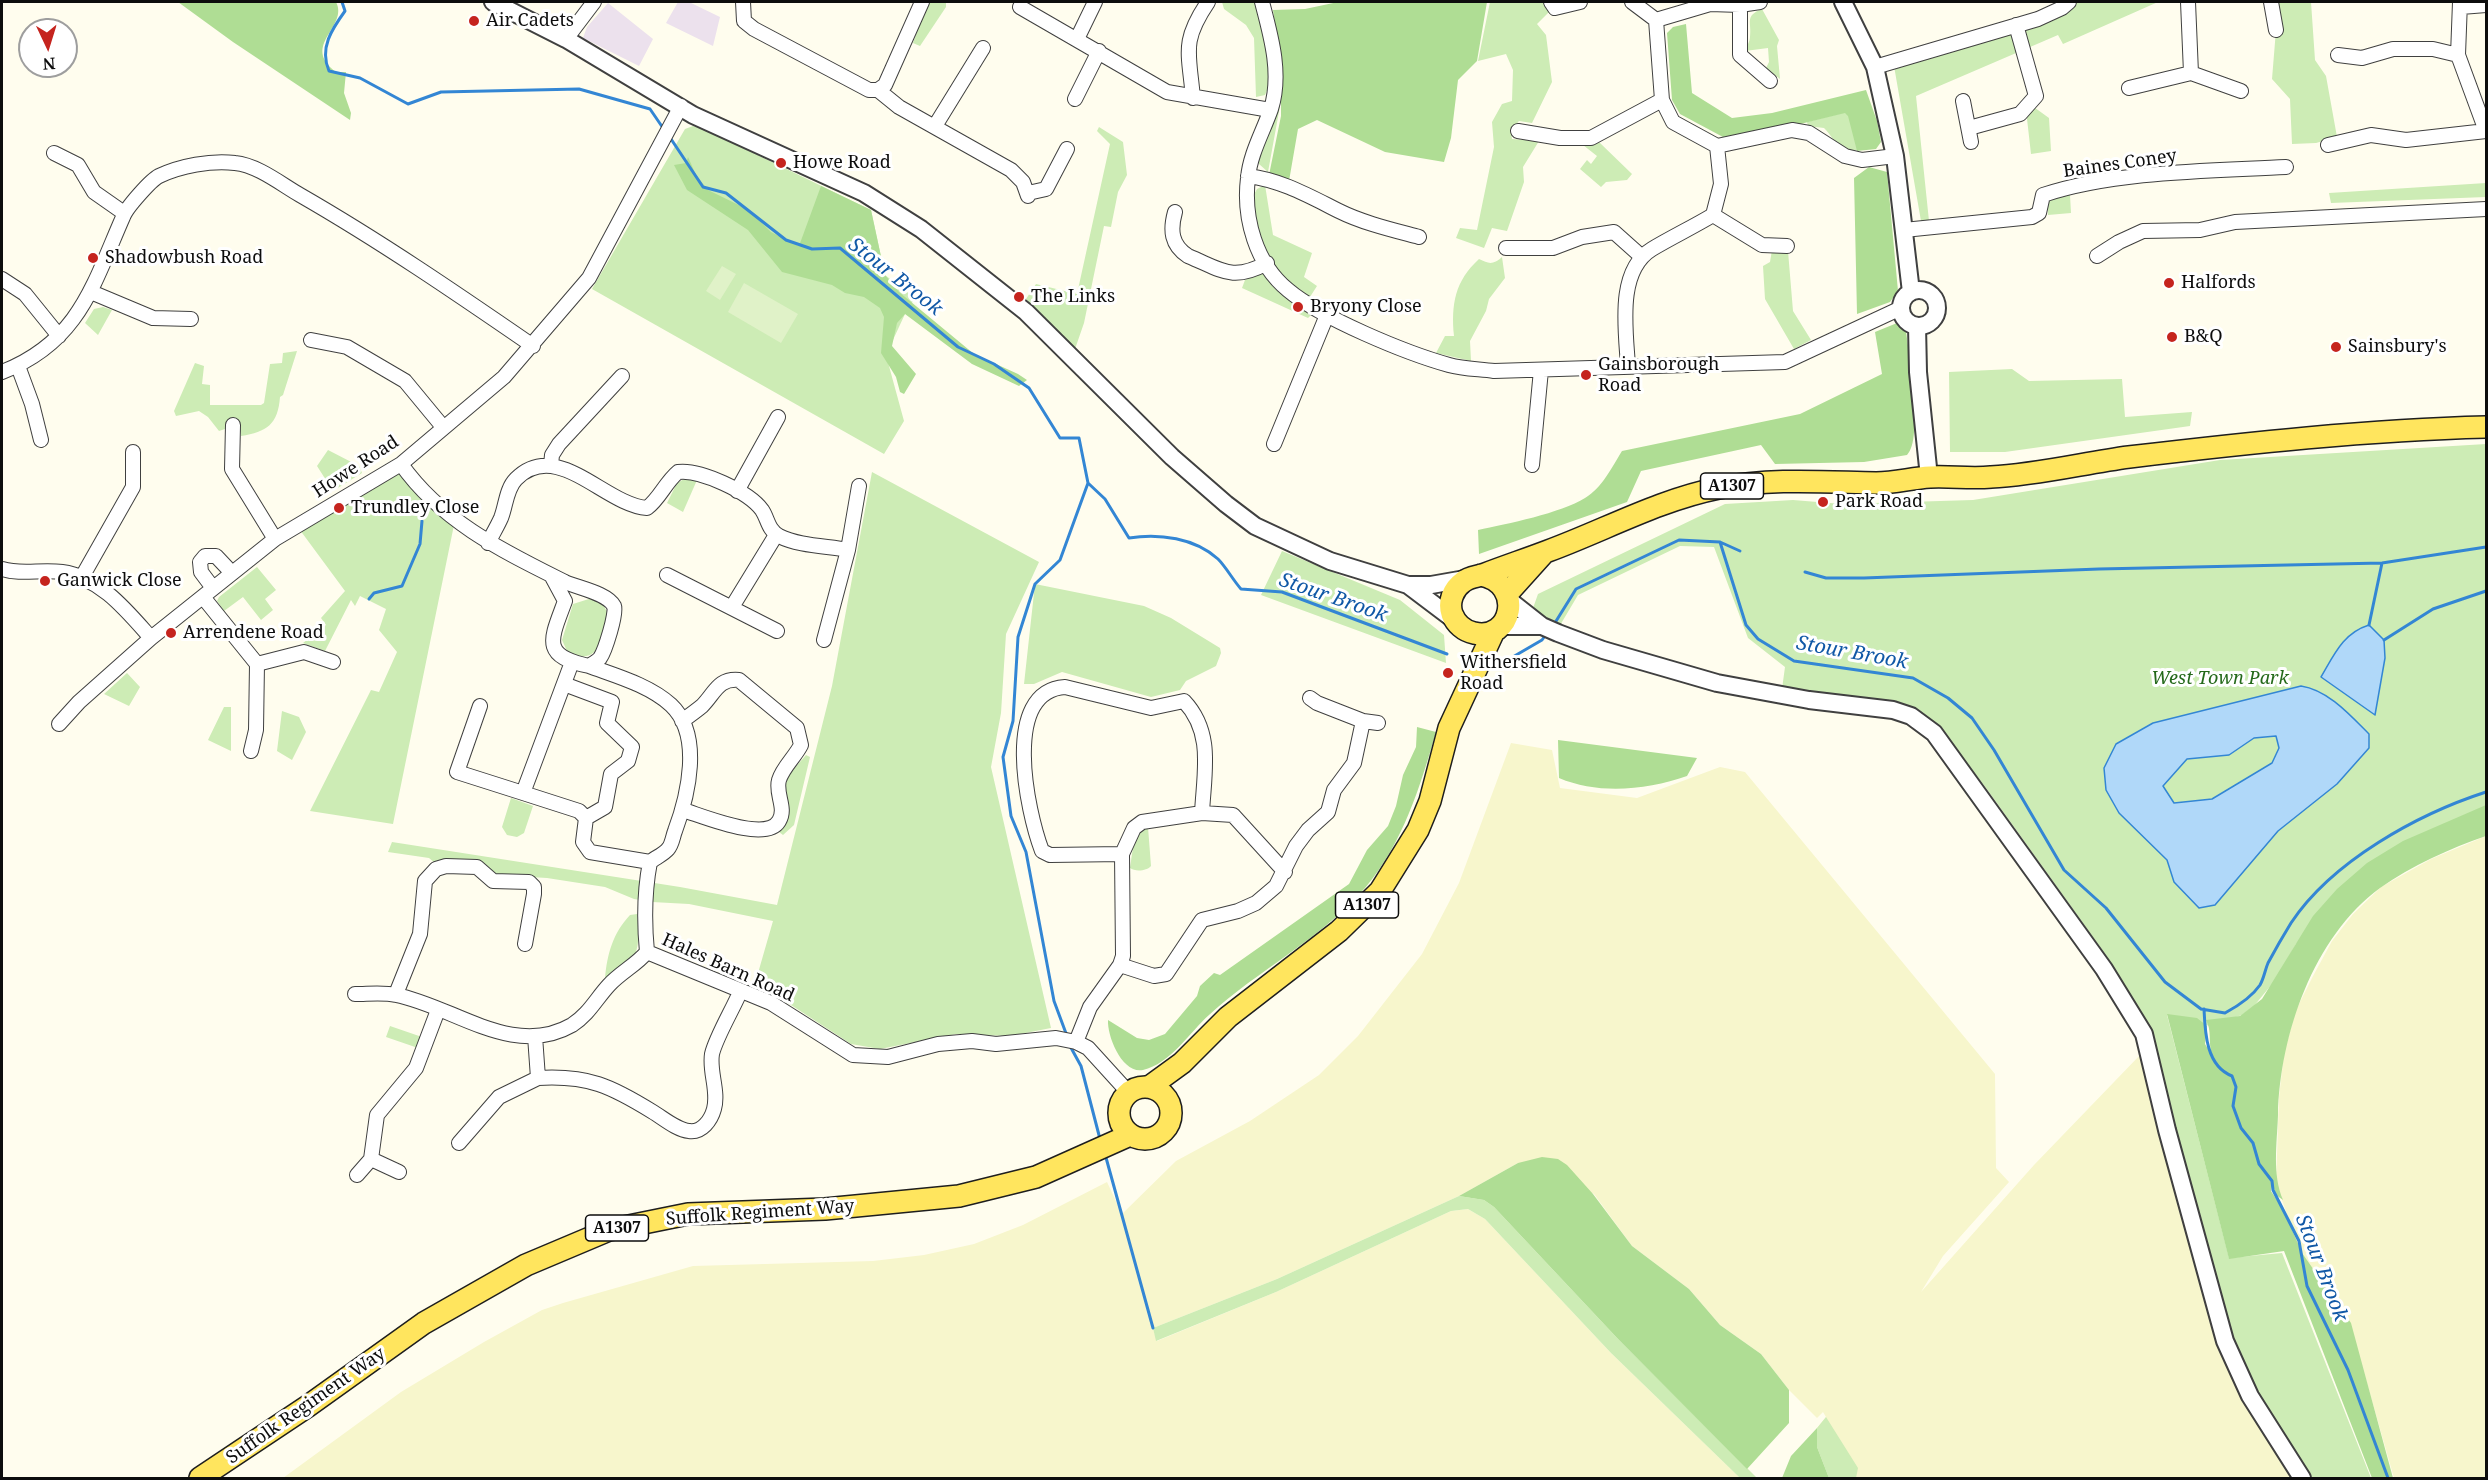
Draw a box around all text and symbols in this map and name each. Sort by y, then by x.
place label: Air Cadets [486,10,574,32]
marker: Air Cadets [467,14,481,28]
north arrow [18,18,78,78]
text: N [42,53,56,75]
street label: Baines Coney [2062,145,2178,183]
place label: Howe Road [793,152,891,174]
marker: Howe Road [774,156,788,170]
water label: Stour Brook [843,233,947,321]
place label: Shadowbush Road [105,247,263,269]
marker: Shadowbush Road [86,251,100,265]
place label: Halfords [2181,272,2256,294]
marker: Halfords [2162,276,2176,290]
place label: The Links [1031,286,1115,308]
marker: The Links [1012,290,1026,304]
place label: Bryony Close [1310,296,1422,318]
marker: Bryony Close [1291,300,1305,314]
place label: B&Q [2184,326,2222,348]
marker: B&Q [2165,330,2179,344]
place label: Sainsbury's [2348,336,2447,358]
marker: Sainsbury's [2329,340,2343,354]
place label: Gainsborough Road [1598,354,1719,397]
marker: Gainsborough Road [1579,368,1593,382]
street label: Howe Road [309,431,403,503]
road number: A1307 [1700,473,1764,499]
place label: Park Road [1835,491,1923,513]
marker: Park Road [1816,495,1830,509]
place label: Trundley Close [351,497,479,519]
marker: Trundley Close [332,501,346,515]
water label: Stour Brook [1276,568,1390,628]
place label: Ganwick Close [57,570,182,592]
marker: Ganwick Close [38,574,52,588]
place label: Arrendene Road [183,622,324,644]
marker: Arrendene Road [164,626,178,640]
water label: Stour Brook [1794,631,1910,675]
place label: Withersfield Road [1460,652,1567,694]
marker: Withersfield Road [1441,666,1455,680]
park label: West Town Park [2151,668,2289,690]
road number: A1307 [1336,892,1398,918]
street label: Hales Barn Road [659,929,797,1007]
street label: Suffolk Regiment Way [665,1196,855,1230]
water label: Stour Brook [2290,1211,2352,1325]
road number: A1307 [586,1215,648,1241]
street label: Suffolk Regiment Way [222,1343,390,1469]

